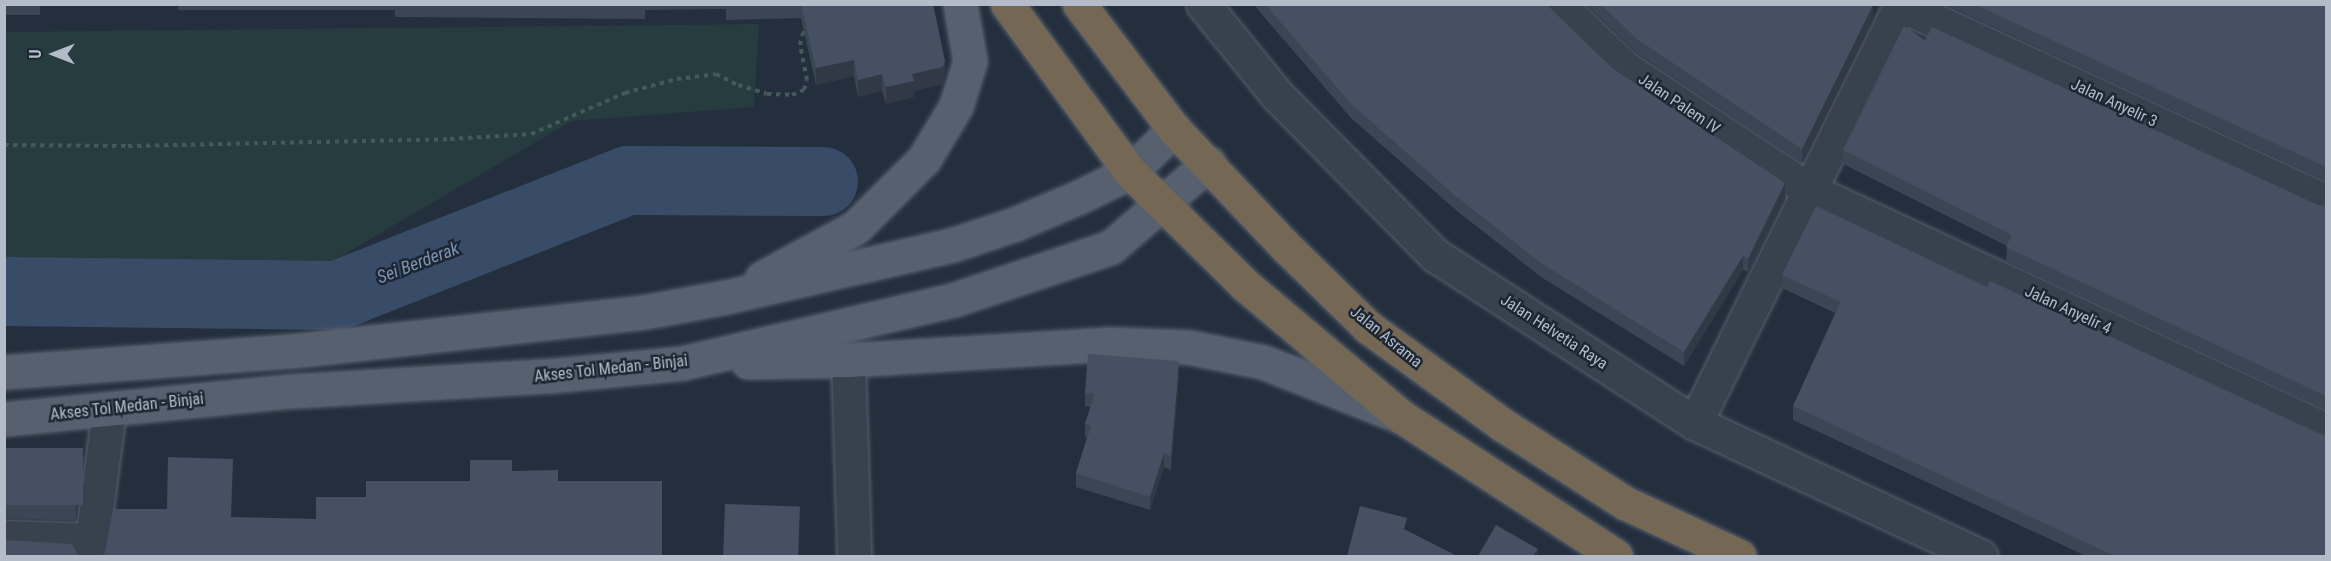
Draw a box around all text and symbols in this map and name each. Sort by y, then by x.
north arrow [24,24,84,84]
text: U [26,49,45,59]
street label: Jalan Palem IV [1634,70,1724,138]
street label: Jalan Anyelir 3 [2068,75,2160,131]
water label: Sei Berderak [374,237,462,289]
street label: Jalan Anyelir 4 [2022,282,2114,338]
street label: Jalan Helvetia Raya [1497,290,1611,374]
street label: Jalan Asrama [1346,302,1426,372]
street label: Akses Tol Medan - Binjai [533,351,689,387]
street label: Akses Tol Medan - Binjai [49,389,205,425]

